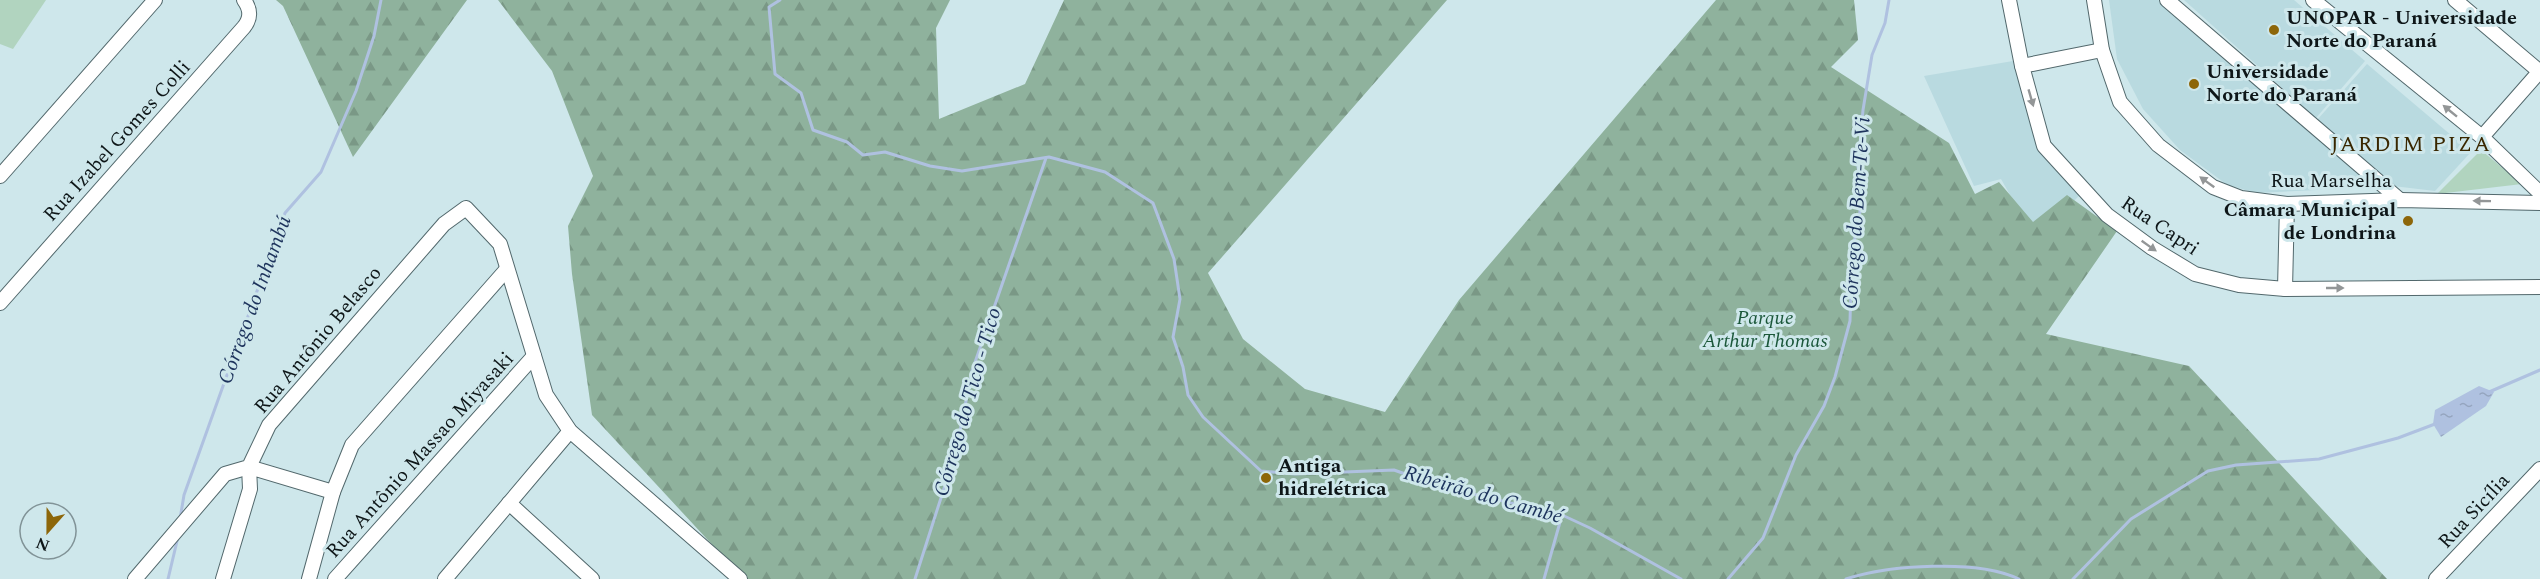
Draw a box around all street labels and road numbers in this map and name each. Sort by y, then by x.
street label: Rua Izabel Gomes Colli [36,54,198,228]
street label: Rua Marselha [2270,166,2392,196]
street label: Rua Capri [2115,189,2205,263]
street label: Rua Antônio Belasco [247,259,389,421]
street label: Rua Antônio Massao Miyasaki [319,345,521,565]
street label: Rua Sicília [2431,466,2517,556]

